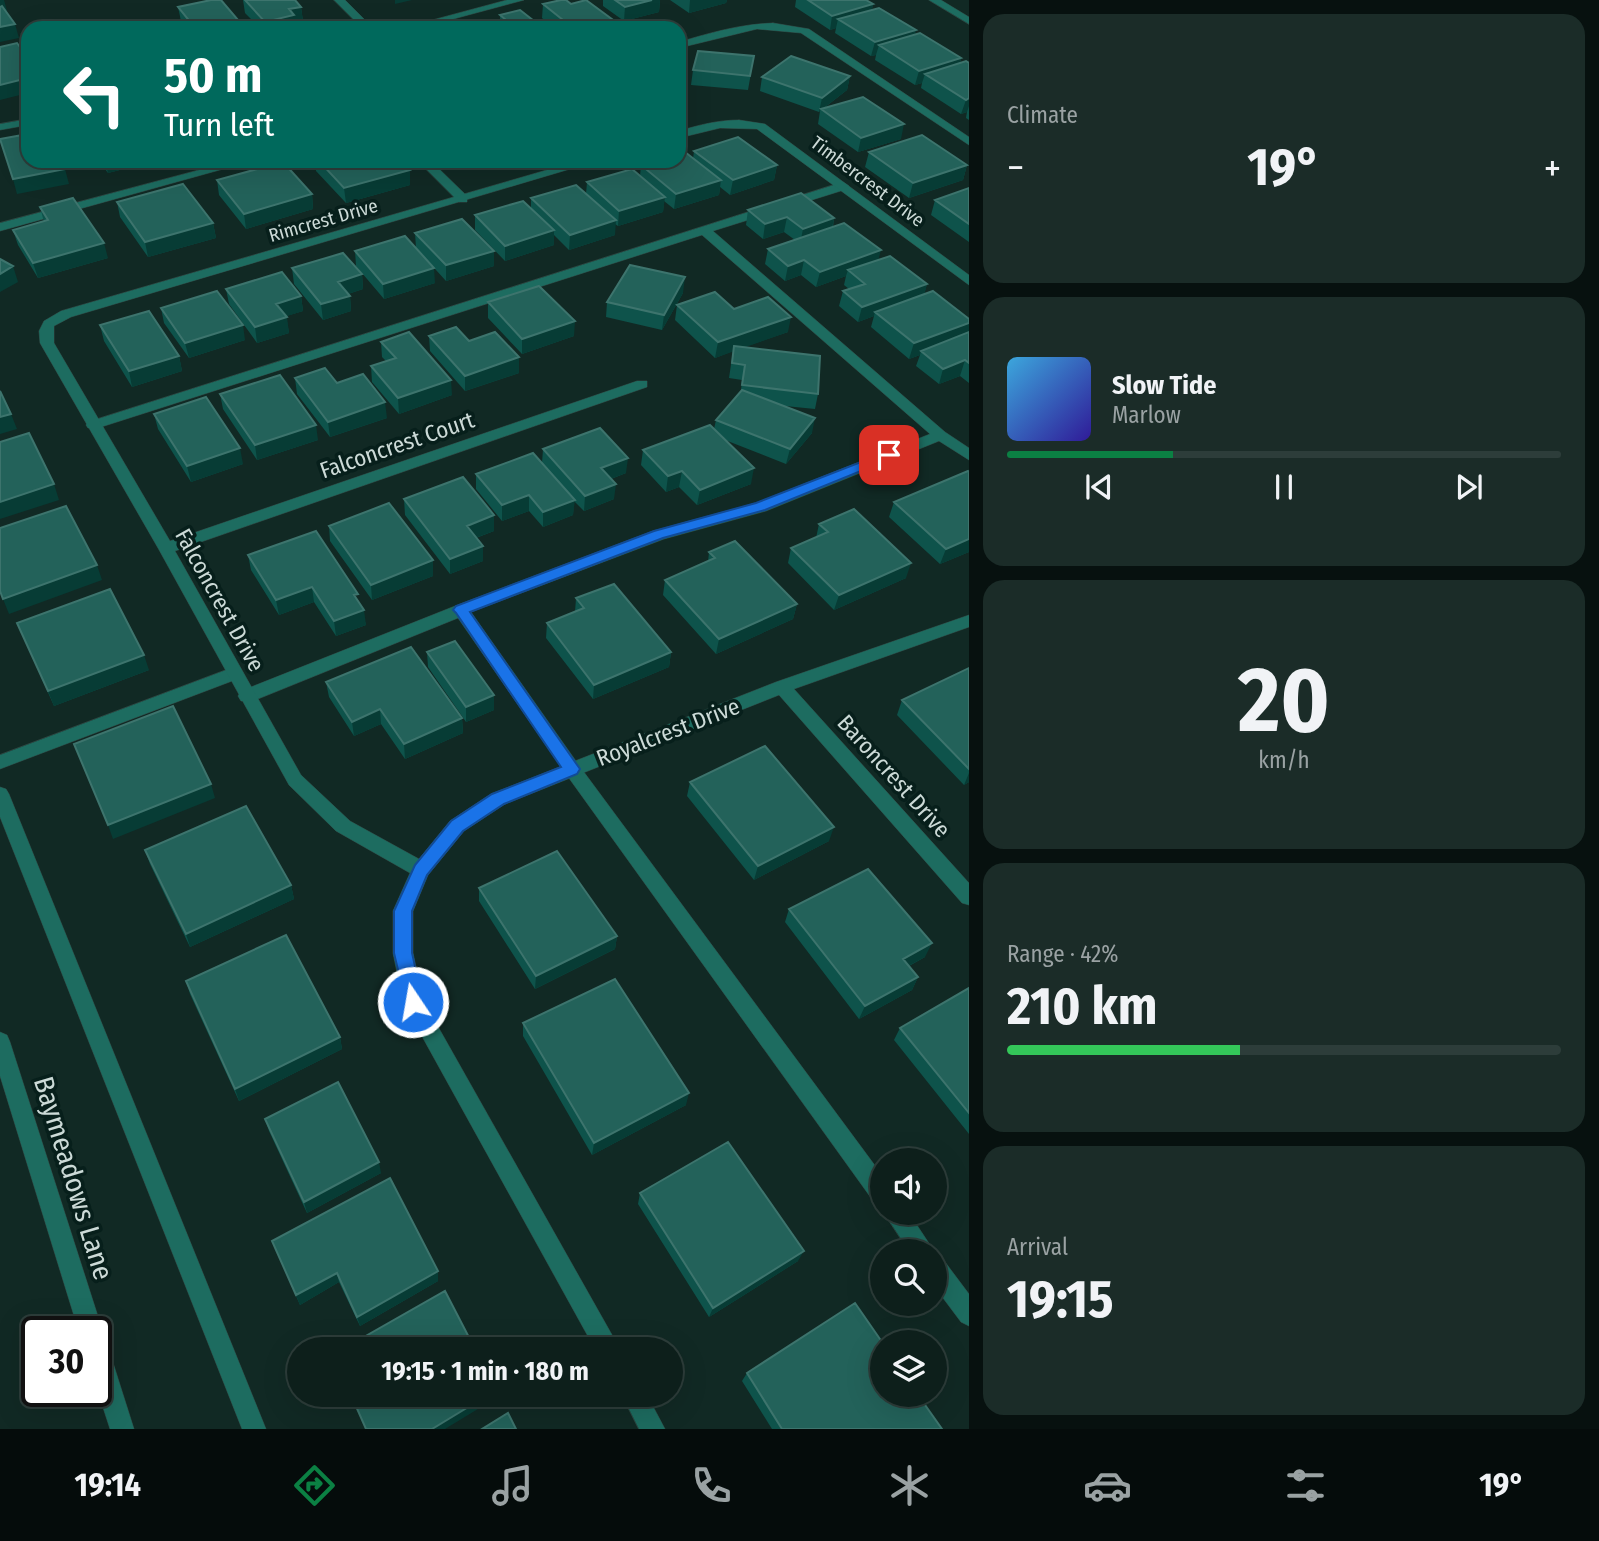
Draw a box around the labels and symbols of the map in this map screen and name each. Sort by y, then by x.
street label: Timbercrest Drive [806,131,929,232]
street label: Rimcrest Drive [266,194,380,247]
street label: Falconcrest Court [316,405,478,485]
pin [859,425,919,485]
street label: Falconcrest Drive [169,524,271,676]
street label: Royalcrest Drive [592,692,744,772]
street label: Baroncrest Drive [832,709,956,843]
position arrow [376,965,450,1039]
street label: Baymeadows Lane [27,1072,120,1284]
speed limit sign: 30 [21,1316,112,1407]

